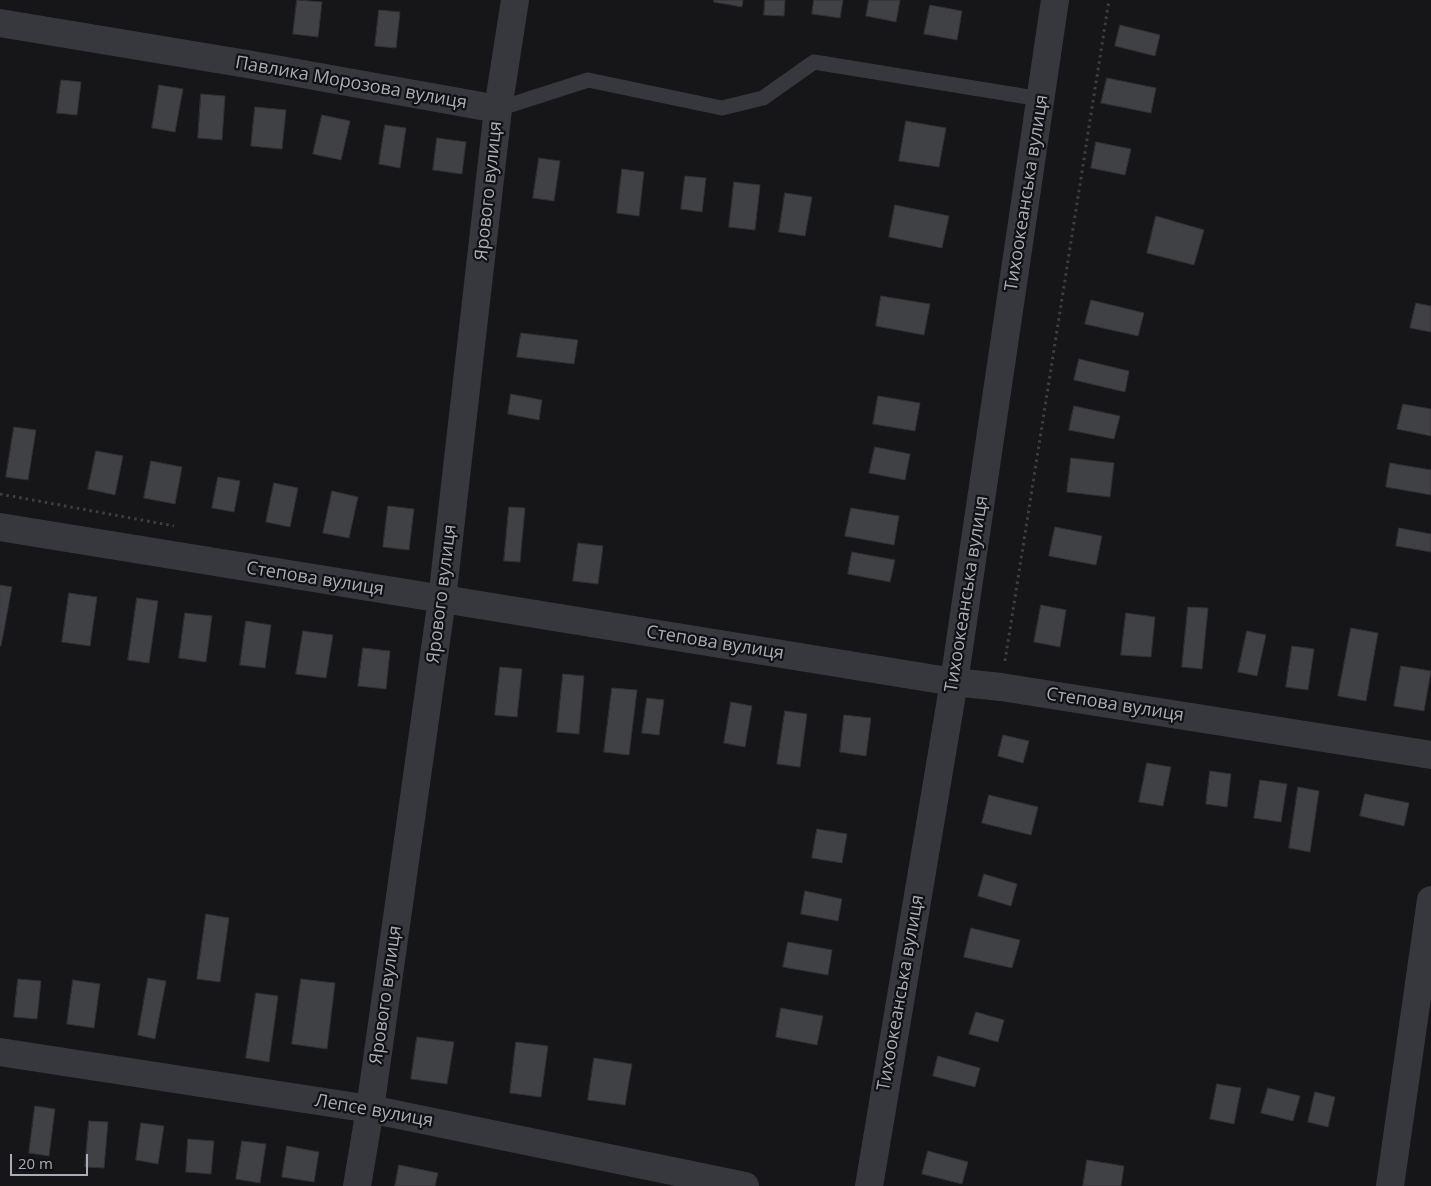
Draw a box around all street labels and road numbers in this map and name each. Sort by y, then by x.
street label: Павлика Морозова вулиця [233,52,469,114]
street label: Тихоокеанська вулиця [1001,93,1053,293]
street label: Ярового вулиця [471,120,507,262]
street label: Тихоокеанська вулиця [941,494,993,694]
street label: Ярового вулиця [423,523,461,665]
street label: Степова вулиця [245,557,385,601]
street label: Степова вулиця [645,621,785,665]
street label: Степова вулиця [1045,683,1185,727]
street label: Тихоокеанська вулиця [873,893,929,1093]
street label: Ярового вулиця [366,924,406,1066]
street label: Лепсе вулиця [313,1090,435,1132]

